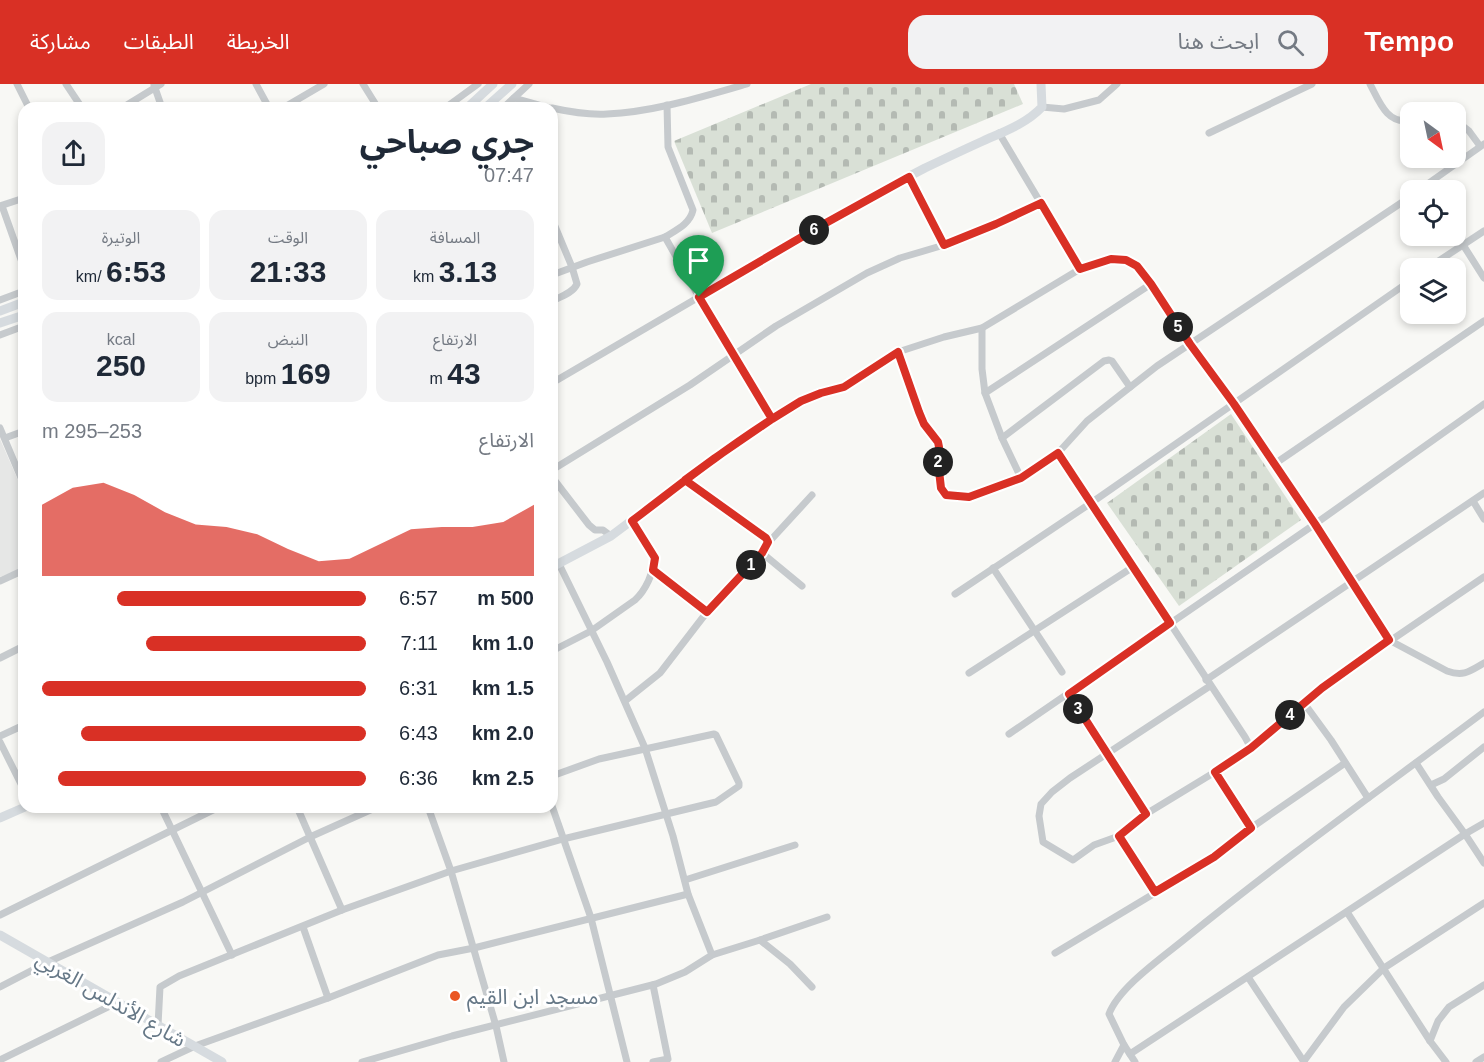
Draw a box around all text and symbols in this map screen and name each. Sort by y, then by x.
search box [908,15,1328,69]
icon: search [1274,26,1307,59]
text: Tempo [1364,26,1454,57]
text: ابحث هنا [1177,29,1259,54]
text: مشاركة [30,30,91,53]
text: الطبقات [124,30,194,53]
text: الخريطة [227,30,290,53]
north arrow [1400,102,1466,168]
map controls [1400,102,1466,324]
button: share [42,122,105,185]
text: جري صباحي [360,123,534,160]
text: 07:47 [484,164,534,186]
button: locate [1400,180,1466,246]
pin: 6 [799,215,829,245]
text: 6 [810,221,818,238]
text: الوتيرة [102,229,140,246]
text: الوقت [268,229,308,246]
text: المسافة [430,229,480,246]
pin [673,235,724,297]
icon: arrive [682,244,715,277]
text: 6:53 [106,255,166,288]
text: 21:33 [250,255,326,288]
text: 3.13 [439,255,497,288]
button: layers [1400,258,1466,324]
text: /km [76,268,106,285]
text: km [413,268,439,285]
pin: 5 [1163,312,1193,342]
text: 5 [1174,318,1182,335]
text: kcal [107,331,135,348]
text: النبض [268,331,308,348]
text: الارتفاع [433,331,477,348]
text: 250 [96,349,146,382]
text: 169 [281,357,331,390]
text: 43 [447,357,481,390]
text: bpm [245,370,281,387]
text: m [429,370,447,387]
text: 253–295 m [42,420,142,442]
text: الارتفاع [479,429,534,451]
pin: 2 [923,447,953,477]
text: 2 [934,453,942,470]
pin: 1 [736,550,766,580]
text: 1 [747,556,755,573]
text: 6:57 [399,587,438,609]
text: 500 m [477,587,534,609]
text: 7:11 [401,632,438,654]
text: 1.0 km [472,632,534,654]
text: 6:31 [399,677,438,699]
text: 1.5 km [472,677,534,699]
pin: 3 [1063,694,1093,724]
text: 3 [1074,700,1082,717]
pin: 4 [1275,700,1305,730]
text: 4 [1286,706,1294,723]
text: 6:43 [399,722,438,744]
text: 2.0 km [472,722,534,744]
text: 6:36 [399,767,438,789]
text: 2.5 km [472,767,534,789]
street label: شارع الأندلس الغربي [30,947,190,1055]
place label: مسجد ابن القيم [467,985,599,1012]
marker: مسجد ابن القيم [448,989,462,1003]

